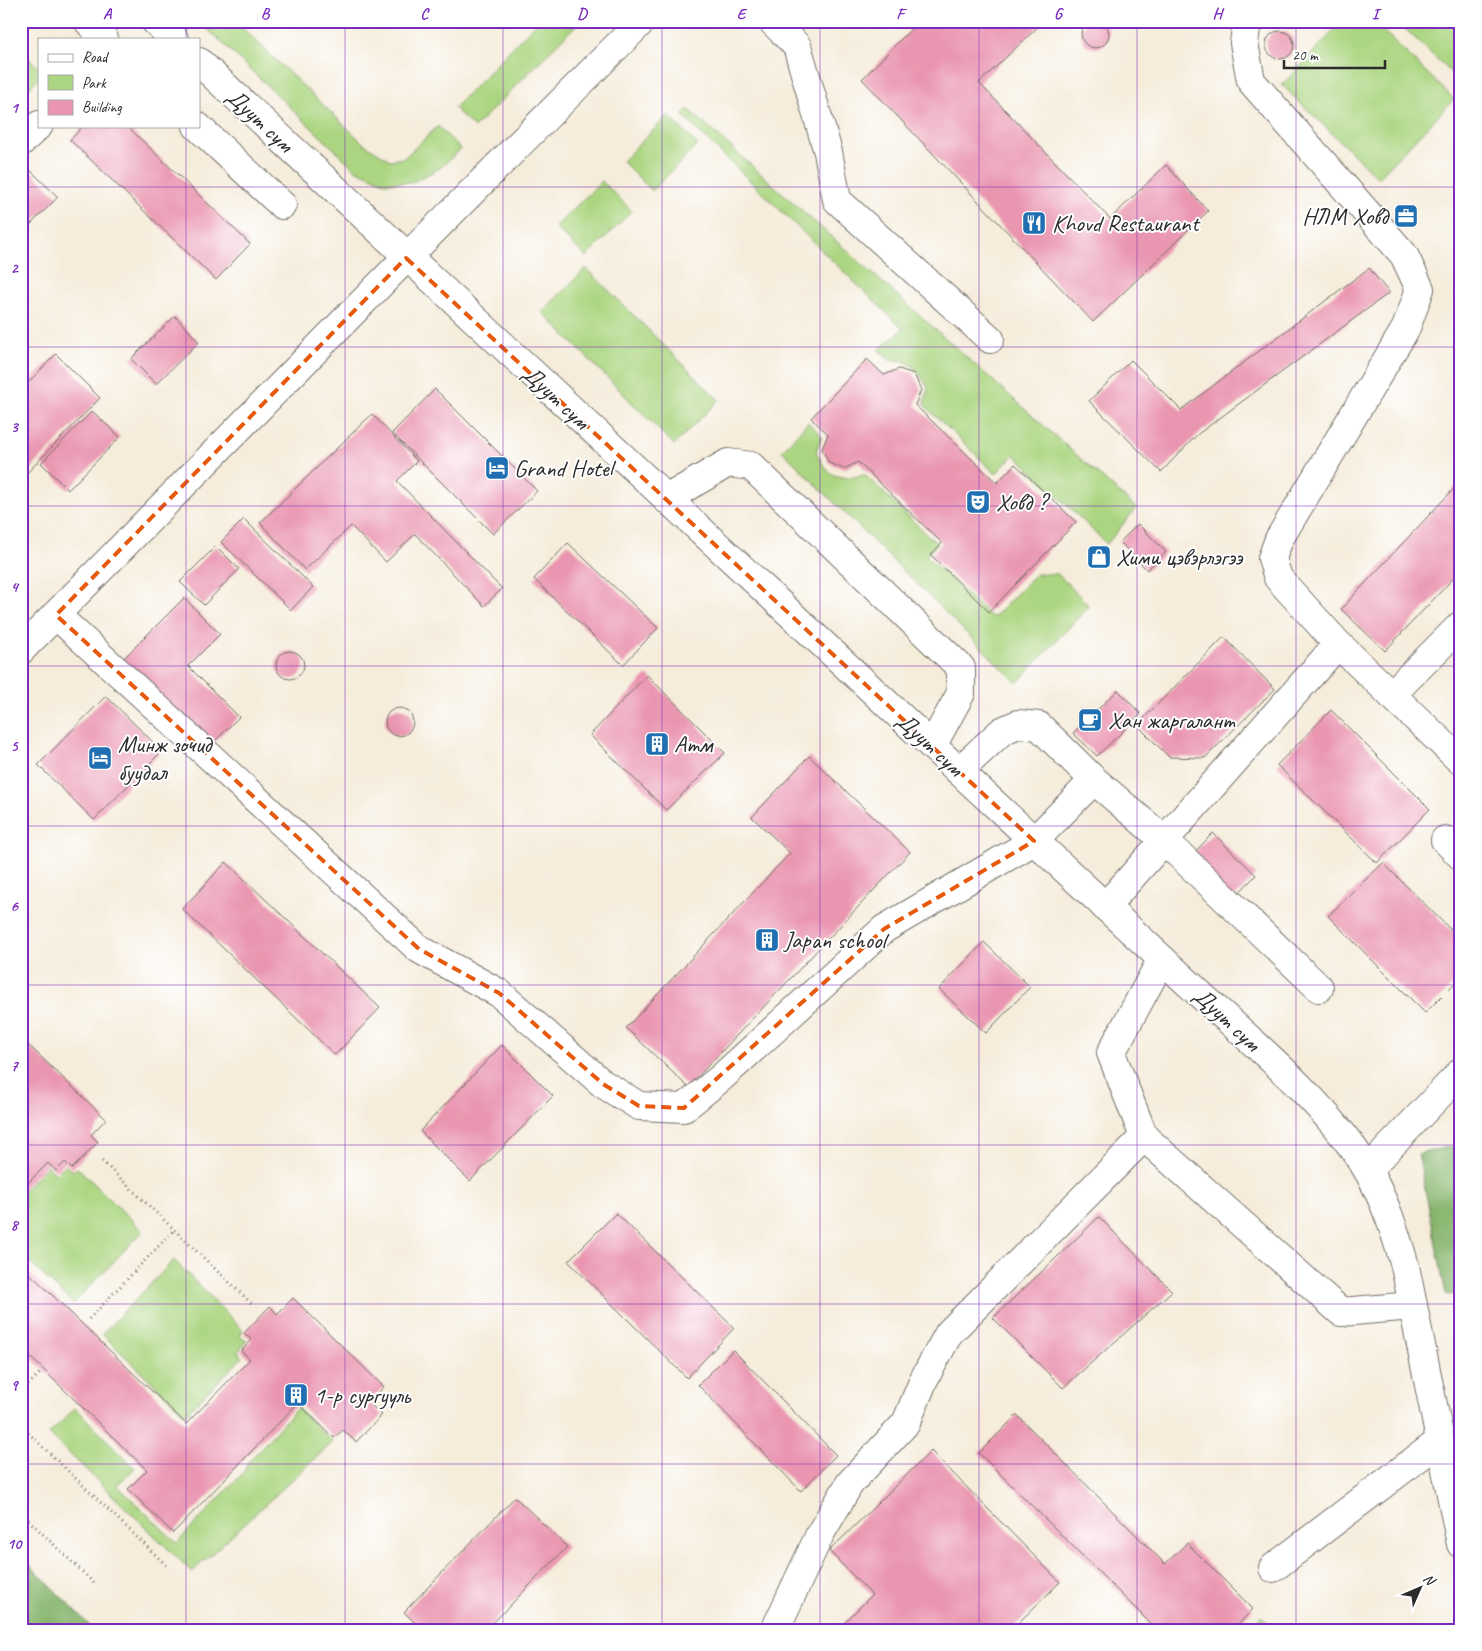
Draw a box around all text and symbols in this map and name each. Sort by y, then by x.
text: A [103,4,113,24]
text: B [261,4,271,24]
text: C [420,4,430,24]
text: D [577,4,588,24]
text: E [737,4,748,24]
text: F [896,4,907,24]
text: G [1054,4,1064,24]
text: H [1212,4,1224,24]
text: I [1372,4,1382,24]
legend [38,38,200,128]
scale bar [1284,38,1386,70]
text: 20 m [1292,46,1319,65]
text: Road [82,48,109,67]
text: Park [82,74,107,93]
street label: Дуут сум [220,81,301,160]
text: 1 [10,98,19,118]
text: Building [82,98,122,117]
place label: НЛМ Ховд [1302,201,1390,231]
office icon: НЛМ Ховд [1393,203,1419,229]
place label: Khovd Restaurant [1052,208,1201,238]
restaurant icon: Khovd Restaurant [1021,210,1047,236]
text: 2 [10,258,19,278]
street label: Дуут сум [516,358,597,437]
text: 3 [10,417,19,437]
place label: Grand Hotel [514,453,616,483]
hotel icon: Grand Hotel [484,455,510,481]
place label: Ховд ? [996,487,1050,517]
theatre icon: Ховд ? [965,489,991,515]
place label: Хими цэвэрлэгээ [1116,542,1244,572]
shop icon: Хими цэвэрлэгээ [1086,544,1112,570]
text: 4 [10,577,19,597]
street label: Дуут сум [890,705,971,784]
place label: Хан жаргалант [1108,705,1236,735]
cafe icon: Хан жаргалант [1077,707,1103,733]
place label: Минж зочид буудал [118,729,214,787]
place label: Атм [674,729,714,759]
building icon: Атм [644,731,670,757]
text: 5 [11,736,20,756]
hotel icon: Минж зочид буудал [87,745,113,771]
text: 6 [10,896,19,916]
place label: Japan school [783,925,889,955]
building icon: Japan school [754,927,780,953]
street label: Дуут сум [1187,980,1268,1059]
text: 7 [10,1056,19,1076]
text: 8 [10,1215,19,1235]
text: 9 [10,1375,19,1395]
place label: 1-р сургууль [314,1380,412,1410]
building icon: 1-р сургууль [283,1382,309,1408]
text: 10 [7,1534,23,1554]
north arrow [1394,1564,1444,1614]
text: N [1420,1570,1440,1590]

